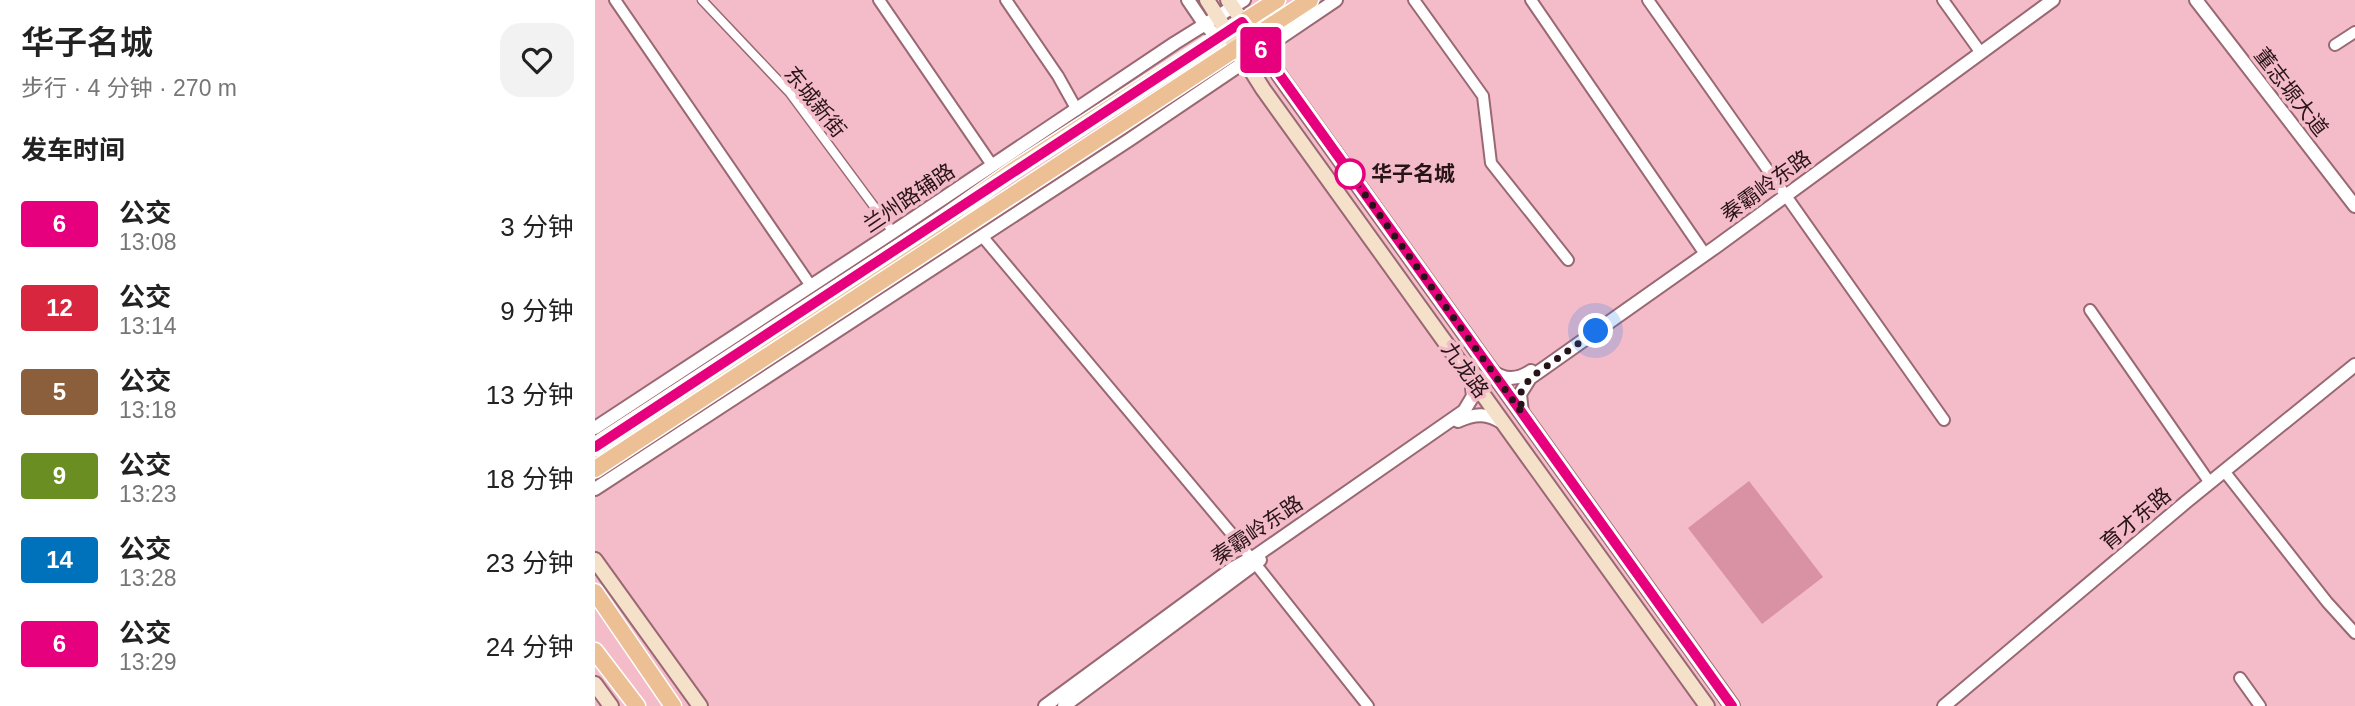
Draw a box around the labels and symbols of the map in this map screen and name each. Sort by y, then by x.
line badge: 6 [1238,27,1284,73]
street label: 董志塬大道 [2250,43,2333,140]
street label: 东城新街 [780,62,851,142]
street label: 秦霸岭东路 [1716,145,1815,226]
street label: 兰州路辅路 [859,159,959,236]
marker: 华子名城 [1335,159,1365,189]
place label: 华子名城 [1371,162,1455,185]
your location [1578,313,1613,348]
street label: 九龙路 [1438,337,1493,402]
street label: 育才东路 [2096,483,2175,554]
street label: 秦霸岭东路 [1207,491,1307,568]

